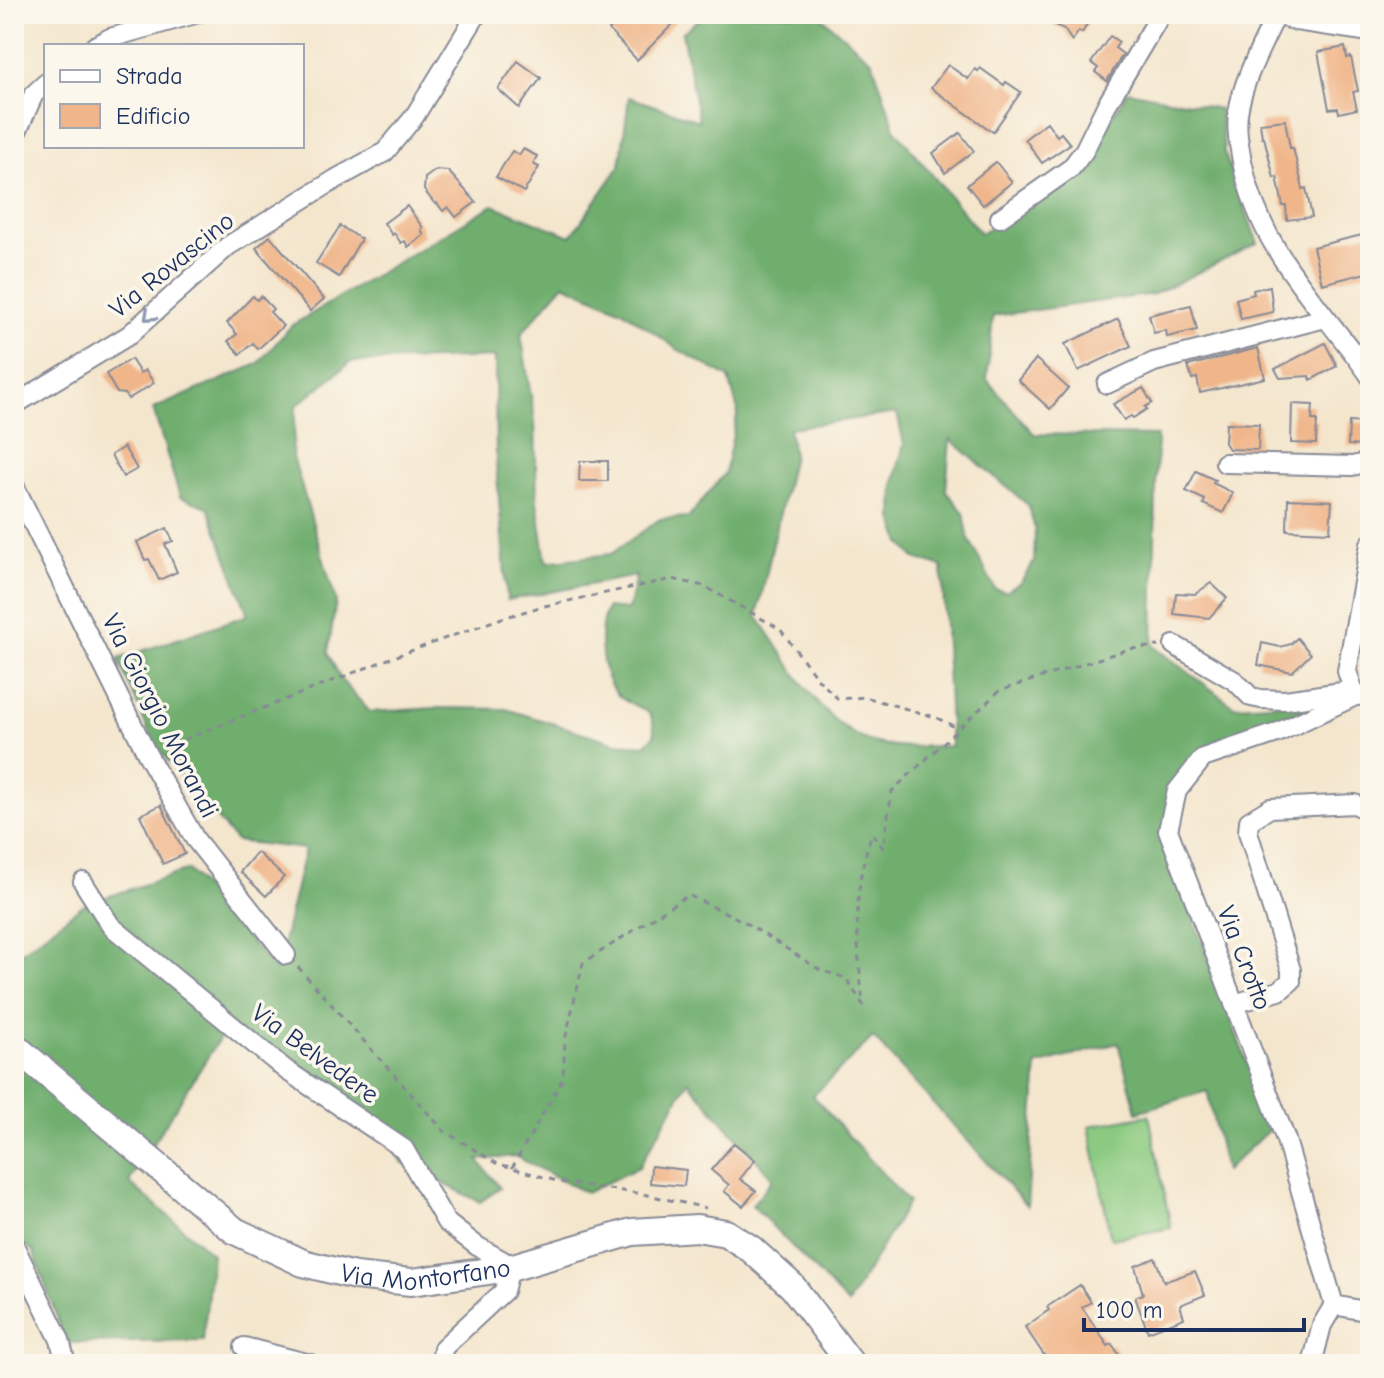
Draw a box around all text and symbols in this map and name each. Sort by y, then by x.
legend [44,44,304,148]
text: Strada [116,62,183,90]
text: Edificio [116,102,191,130]
street label: Via Rovascino [104,206,240,324]
one-way arrow [144,307,158,322]
street label: Via Giorgio Morandi [96,609,224,823]
street label: Via Crotto [1210,902,1278,1014]
street label: Via Belvedere [246,998,384,1110]
street label: Via Montorfano [337,1253,512,1298]
scale bar [1084,1282,1304,1332]
text: 100 m [1096,1296,1163,1324]

